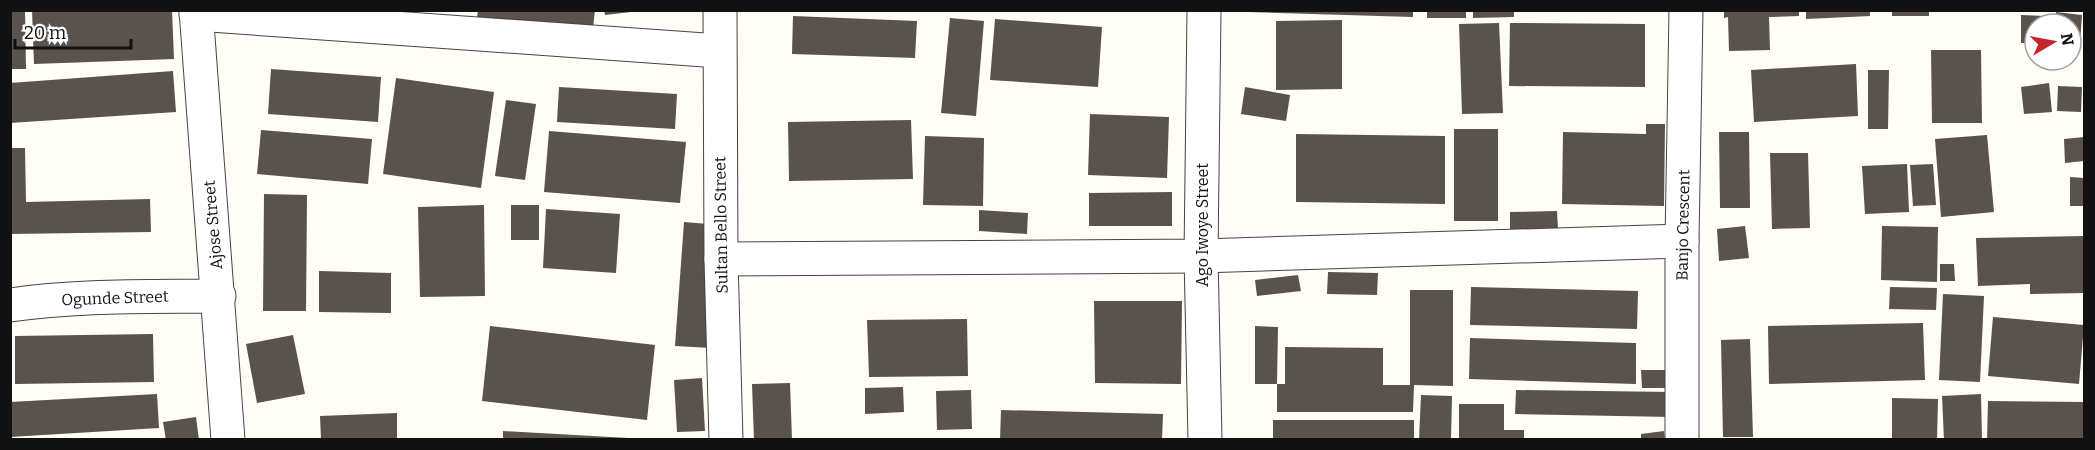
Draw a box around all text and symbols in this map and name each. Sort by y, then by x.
scale bar [15,12,130,50]
north arrow [2023,12,2083,72]
text: 20 m [24,22,66,44]
text: N [2057,32,2078,47]
street label: Sultan Bello Street [710,156,732,294]
street label: Ago Iwoye Street [1193,163,1212,287]
street label: Banjo Crescent [1673,169,1693,281]
street label: Ajose Street [200,179,226,270]
street label: Ogunde Street [61,287,169,309]

